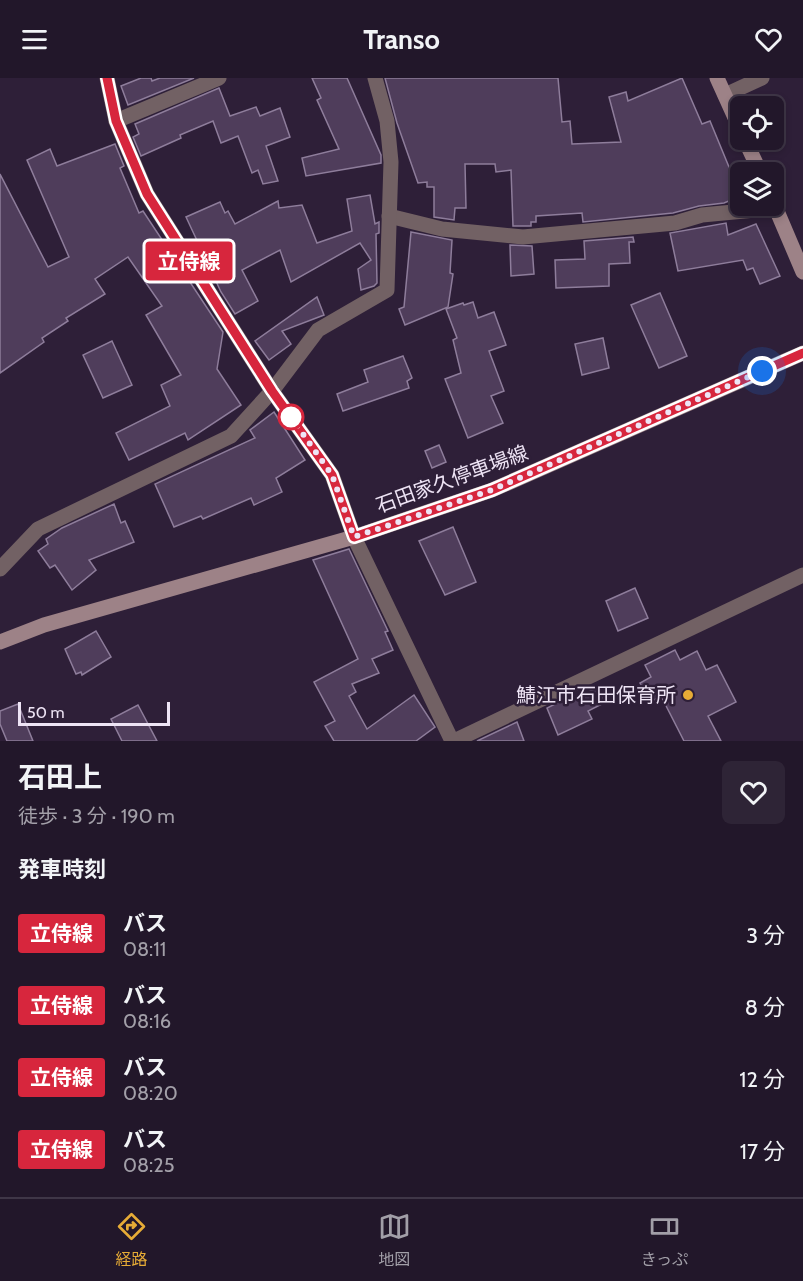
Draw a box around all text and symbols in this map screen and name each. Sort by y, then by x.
icon: menu [18,23,51,56]
text: Transo [363,23,440,56]
icon: heart [752,23,785,56]
map controls [730,96,784,216]
button: locate [730,96,784,150]
button: layers [730,162,784,216]
line badge: 立侍線 [154,242,224,280]
text: 立侍線 [158,249,221,274]
your location [747,356,777,386]
unlabelled marker [278,404,304,430]
street label: 石田家久停車場線 [373,440,531,518]
place label: 鯖江市石田保育所 [516,683,676,707]
marker: 鯖江市石田保育所 [681,688,695,702]
scale bar [18,699,170,726]
text: 50 m [27,703,64,722]
text: 石田上 [18,760,102,794]
button: heart [722,761,785,824]
text: 徒歩 · 3 分 · 190 m [18,804,175,828]
text: 発車時刻 [18,856,106,883]
text: バス [123,910,167,937]
text: 立侍線 [30,921,93,946]
text: 3 分 [746,922,785,949]
text: 08:11 [123,937,166,961]
text: バス [123,982,167,1009]
text: 立侍線 [30,993,93,1018]
text: 8 分 [745,994,785,1021]
text: 08:16 [123,1009,171,1033]
text: バス [123,1054,167,1081]
text: 立侍線 [30,1065,93,1090]
text: 12 分 [739,1066,785,1093]
text: 08:20 [123,1081,178,1105]
text: バス [123,1126,167,1153]
text: 立侍線 [30,1137,93,1162]
text: 17 分 [740,1138,785,1165]
text: 08:25 [123,1153,175,1177]
tab: 経路 [115,1210,148,1270]
tab: 地図 [378,1210,411,1270]
tab: きっぷ [641,1210,688,1270]

